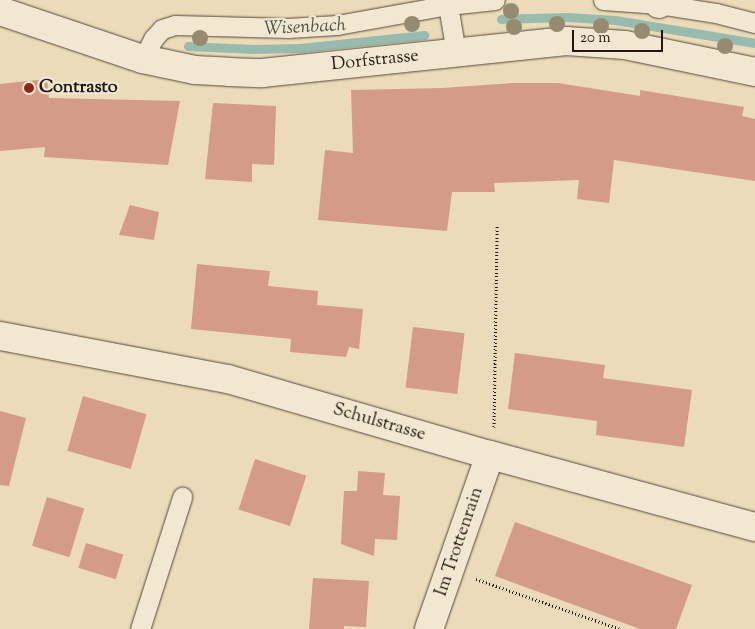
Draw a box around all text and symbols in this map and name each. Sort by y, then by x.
water label: Wisenbach [263,14,347,42]
scale bar [575,20,666,52]
text: 20 m [580,28,611,49]
street label: Dorfstrasse [330,46,420,76]
place label: Contrasto [39,77,118,99]
marker: Contrasto [23,82,35,94]
street label: Schulstrasse [330,399,428,447]
street label: Im Trottenrain [431,485,489,599]

